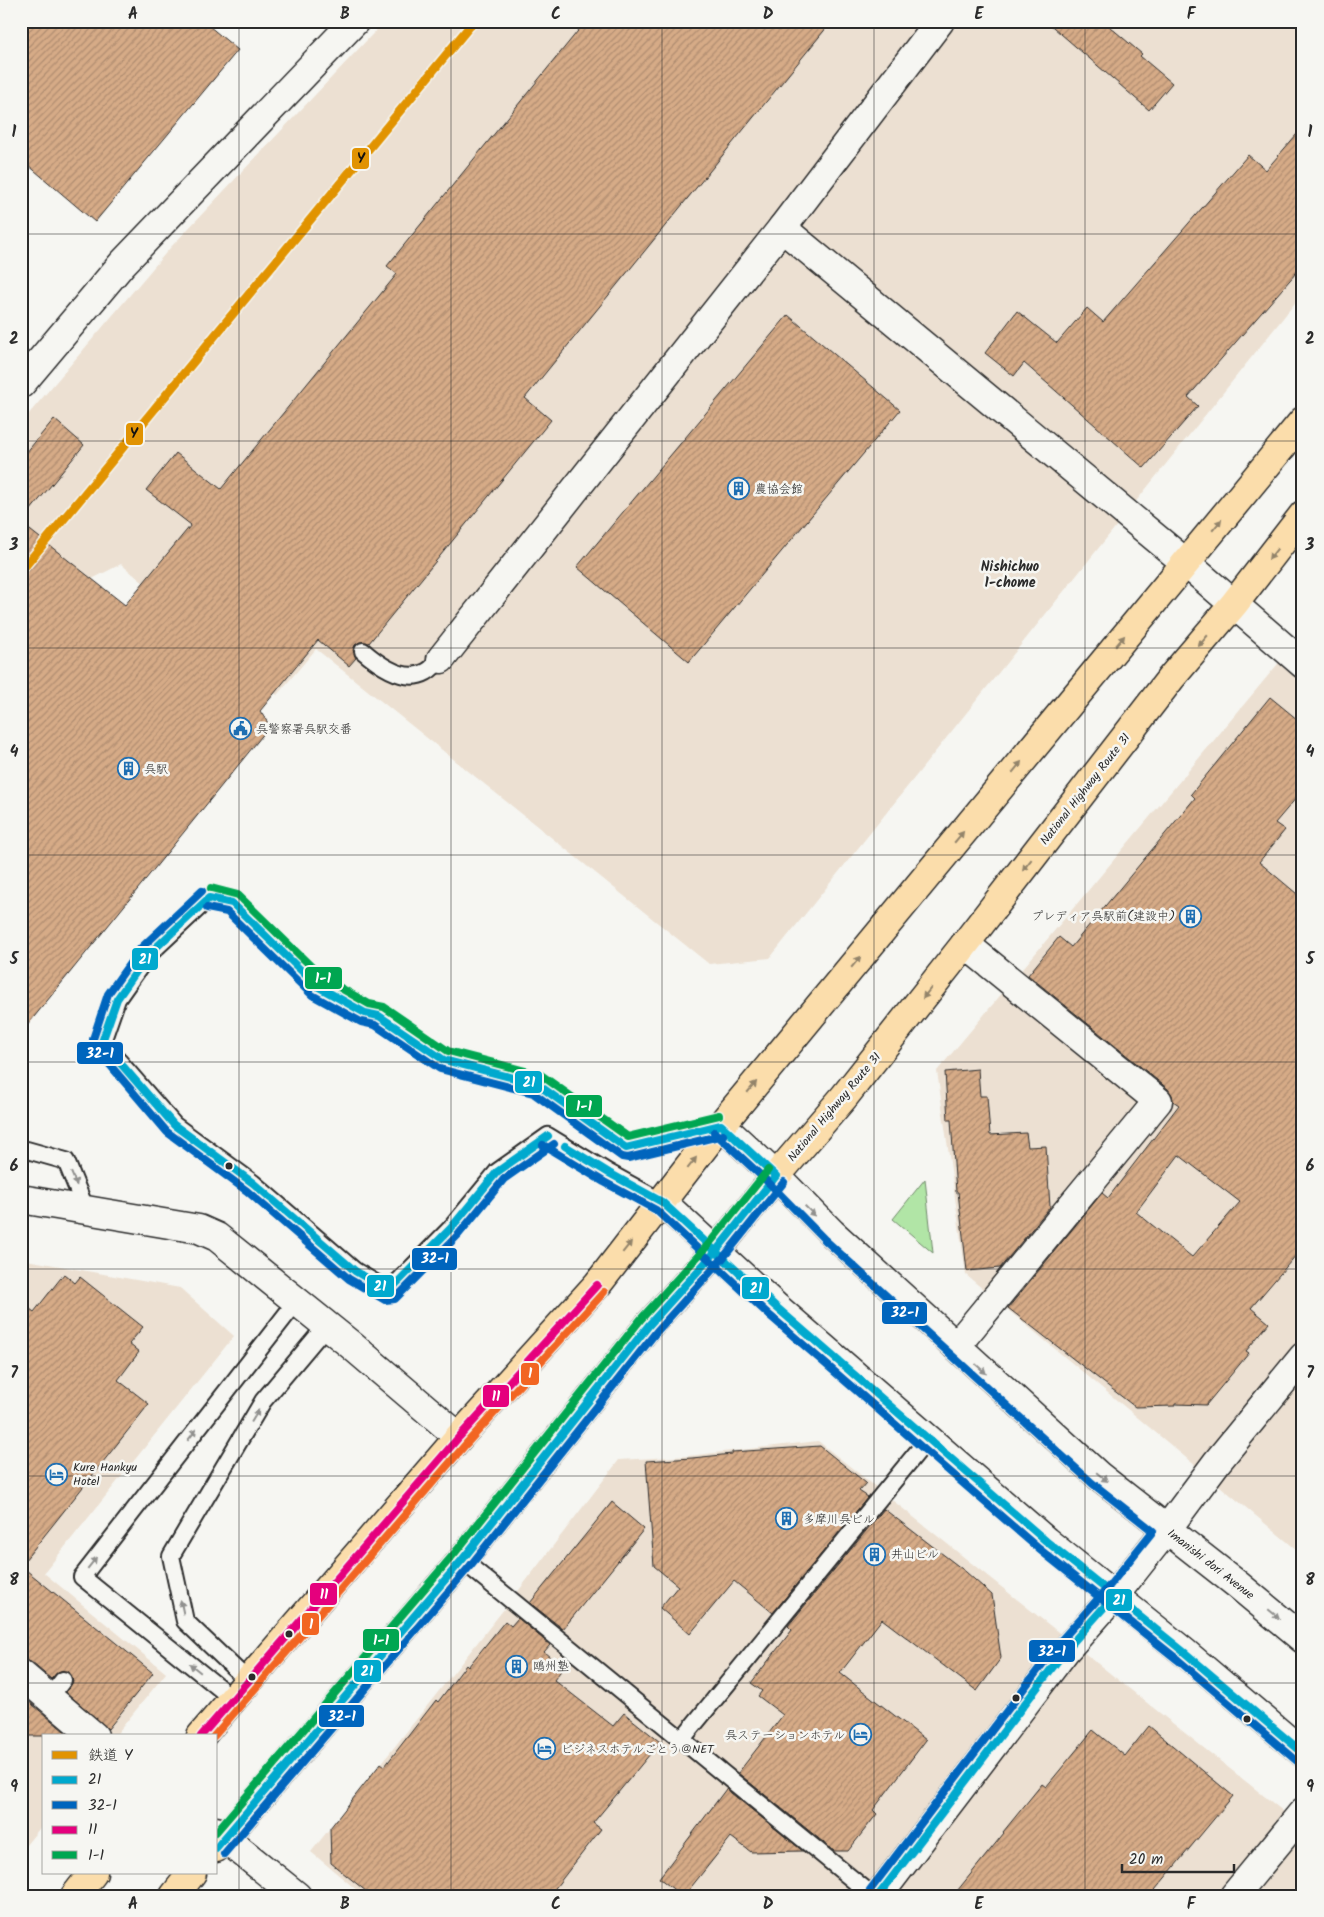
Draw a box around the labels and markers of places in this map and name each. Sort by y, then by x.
building icon: 農協会館 [727,477,751,501]
place label: 農協会館 [755,480,803,499]
public building icon: 呉警察署呉駅交番 [228,717,252,741]
place label: 呉警察署呉駅交番 [256,720,352,739]
building icon: 呉駅 [116,757,140,781]
place label: 呉駅 [144,760,168,779]
building icon: プレディア呉駅前(建設中) [1179,904,1203,928]
place label: プレディア呉駅前(建設中) [1031,907,1175,926]
unlabelled marker [224,1161,234,1171]
place label: Kure Hankyu Hotel [73,1458,137,1491]
hotel icon: Kure Hankyu Hotel [45,1462,69,1486]
building icon: 多摩川呉ビル [775,1507,799,1531]
place label: 多摩川呉ビル [803,1510,875,1529]
building icon: 井山ビル [863,1542,887,1566]
place label: 井山ビル [891,1545,939,1564]
unlabelled marker [284,1629,294,1639]
building icon: 鴎州塾 [505,1654,529,1678]
place label: 鴎州塾 [533,1657,569,1676]
unlabelled marker [247,1672,257,1682]
unlabelled marker [1011,1693,1021,1703]
unlabelled marker [1242,1714,1252,1724]
hotel icon: 呉ステーションホテル [849,1723,873,1747]
place label: 呉ステーションホテル [725,1726,845,1745]
hotel icon: ビジネスホテルごとう＠NET [533,1737,557,1761]
place label: ビジネスホテルごとう＠NET [561,1740,715,1759]

